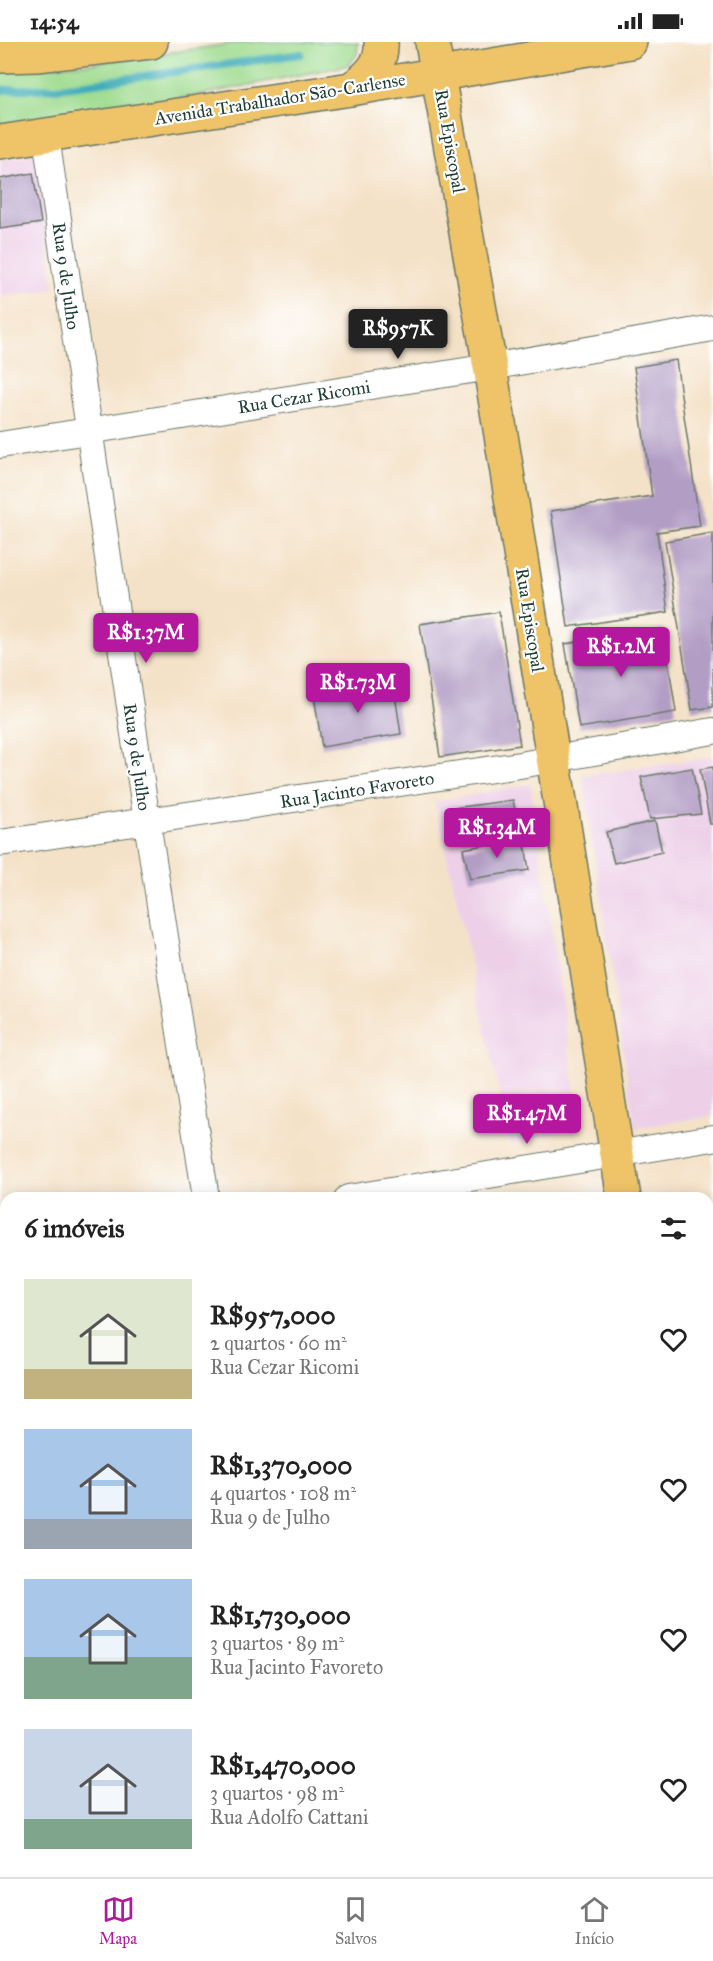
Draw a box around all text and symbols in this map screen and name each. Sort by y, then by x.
text: 14:54 [30,8,78,35]
street label: Avenida Trabalhador São-Carlense [152,68,407,130]
street label: Rua Episcopal [430,87,470,195]
street label: Rua 9 de Julho [47,221,84,331]
pin: R$957K [349,309,447,360]
text: R$957K [363,316,433,340]
street label: Rua Cezar Ricomi [236,376,372,418]
street label: Rua Episcopal [511,566,549,674]
pin: R$1.37M [91,613,201,664]
text: R$1.37M [107,620,185,644]
pin: R$1.2M [572,627,670,678]
text: R$1.2M [587,634,655,658]
pin: R$1.73M [303,663,413,714]
text: R$1.73M [320,670,396,694]
street label: Rua 9 de Julho [118,702,155,812]
street label: Rua Jacinto Favoreto [278,767,436,814]
pin: R$1.34M [442,808,552,859]
text: R$1.34M [458,815,536,839]
pin: R$1.47M [472,1094,582,1145]
text: R$1.47M [487,1101,567,1125]
text: 6 imóveis [24,1212,125,1244]
icon: filters [657,1212,690,1245]
text: R$957,000 [210,1299,336,1331]
icon: home [72,1303,144,1375]
icon: heart [657,1323,690,1356]
text: 2 quartos · 60 m² [210,1331,347,1355]
text: Rua Cezar Ricomi [210,1355,359,1379]
text: R$1,370,000 [210,1449,352,1481]
icon: home [72,1453,144,1525]
icon: heart [657,1473,690,1506]
text: 4 quartos · 108 m² [210,1481,356,1505]
text: Rua 9 de Julho [210,1505,330,1529]
text: R$1,730,000 [210,1599,351,1631]
icon: home [72,1603,144,1675]
icon: heart [657,1623,690,1656]
text: 3 quartos · 89 m² [210,1631,344,1655]
text: Rua Jacinto Favoreto [210,1655,383,1679]
text: R$1,470,000 [210,1749,356,1781]
icon: home [72,1753,144,1825]
icon: heart [657,1773,690,1806]
text: 3 quartos · 98 m² [210,1781,344,1805]
text: Rua Adolfo Cattani [210,1805,368,1829]
tab: Mapa [99,1893,137,1948]
tab: Salvos [335,1893,377,1948]
tab: Início [575,1893,614,1948]

